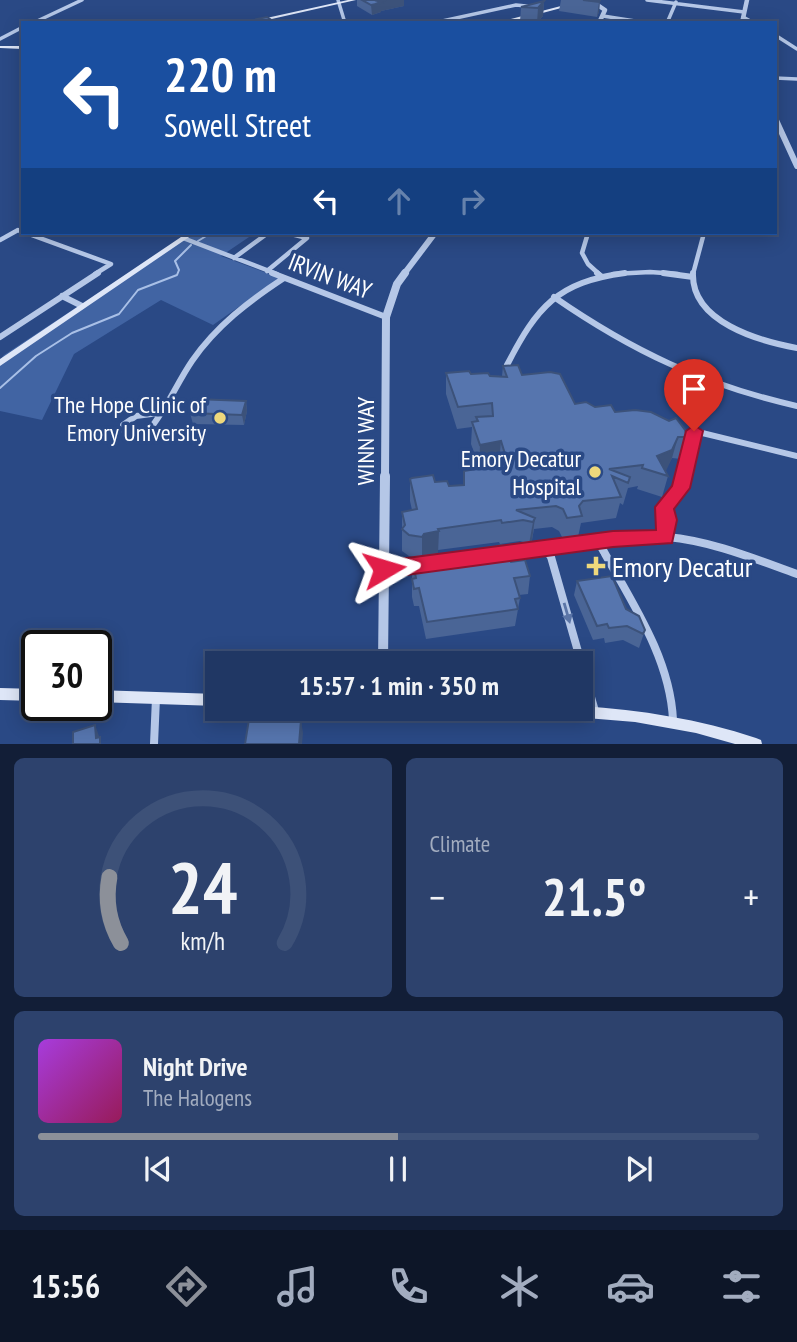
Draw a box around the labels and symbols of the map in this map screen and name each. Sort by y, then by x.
street label: IRVIN WAY [284,246,376,306]
pin [664,359,724,431]
place label: The Hope Clinic of Emory University [54,389,207,448]
street label: WINN WAY [350,397,381,485]
marker: The Hope Clinic of Emory University [212,410,228,426]
place label: Emory Decatur Hospital [461,443,581,502]
marker: Emory Decatur Hospital [587,464,603,480]
position arrow [347,532,421,606]
place label: Emory Decatur [612,548,753,585]
marker: Emory Decatur [586,556,606,576]
one-way arrow [562,603,572,624]
speed limit sign: 30 [21,630,112,721]

